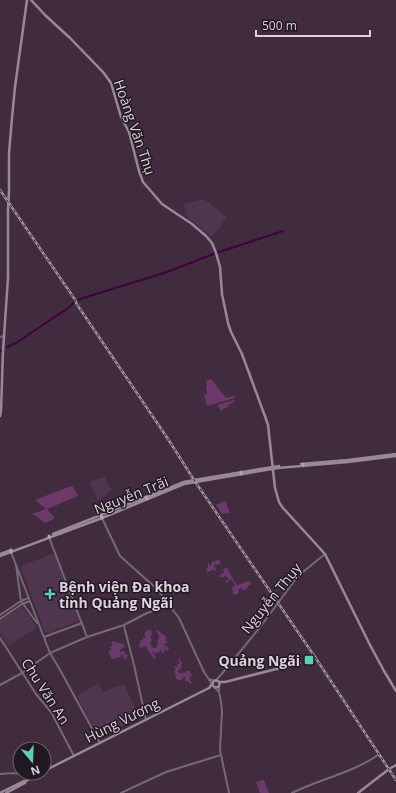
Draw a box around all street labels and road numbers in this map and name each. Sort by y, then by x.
street label: Hoàng Văn Thụ [110,77,160,177]
street label: Nguyễn Trãi [91,471,171,519]
street label: Nguyễn Thụy [237,558,306,637]
street label: Chu Văn An [17,654,75,728]
street label: Hùng Vương [82,693,163,747]

